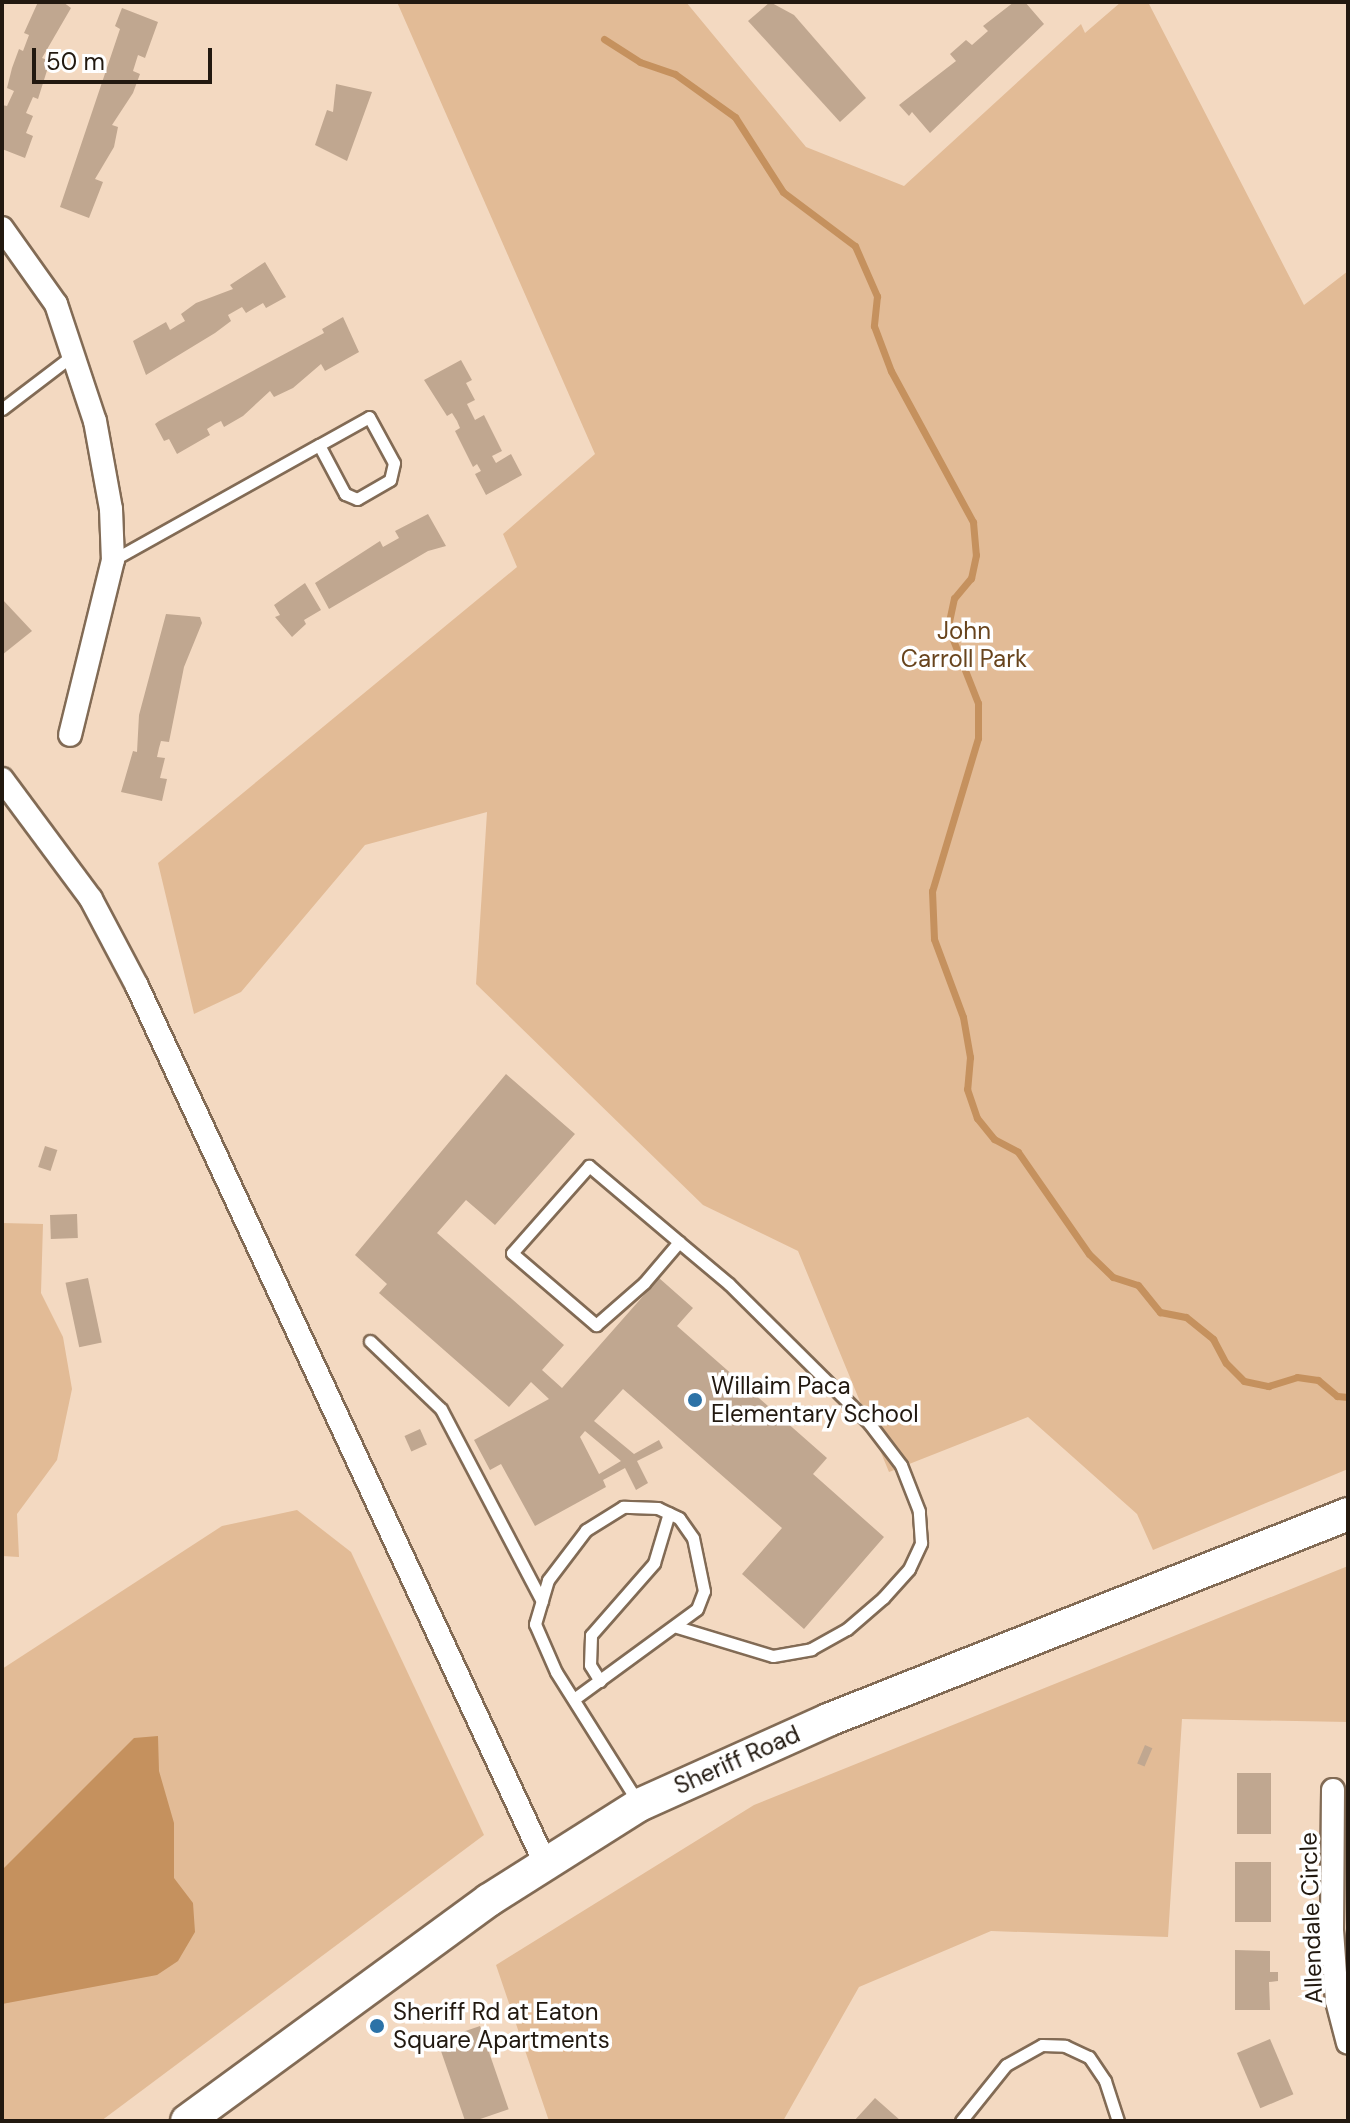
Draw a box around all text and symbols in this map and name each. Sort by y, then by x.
scale bar [36,32,216,82]
text: 50 m [46,46,105,77]
park label: John Carroll Park [901,617,1027,673]
place label: Willaim Paca Elementary School [711,1372,919,1428]
marker: Willaim Paca Elementary School [686,1391,704,1409]
street label: Sheriff Road [670,1719,804,1801]
street label: Allendale Circle [1294,1832,1328,2004]
place label: Sheriff Rd at Eaton Square Apartments [393,1998,610,2054]
marker: Sheriff Rd at Eaton Square Apartments [368,2017,386,2035]

